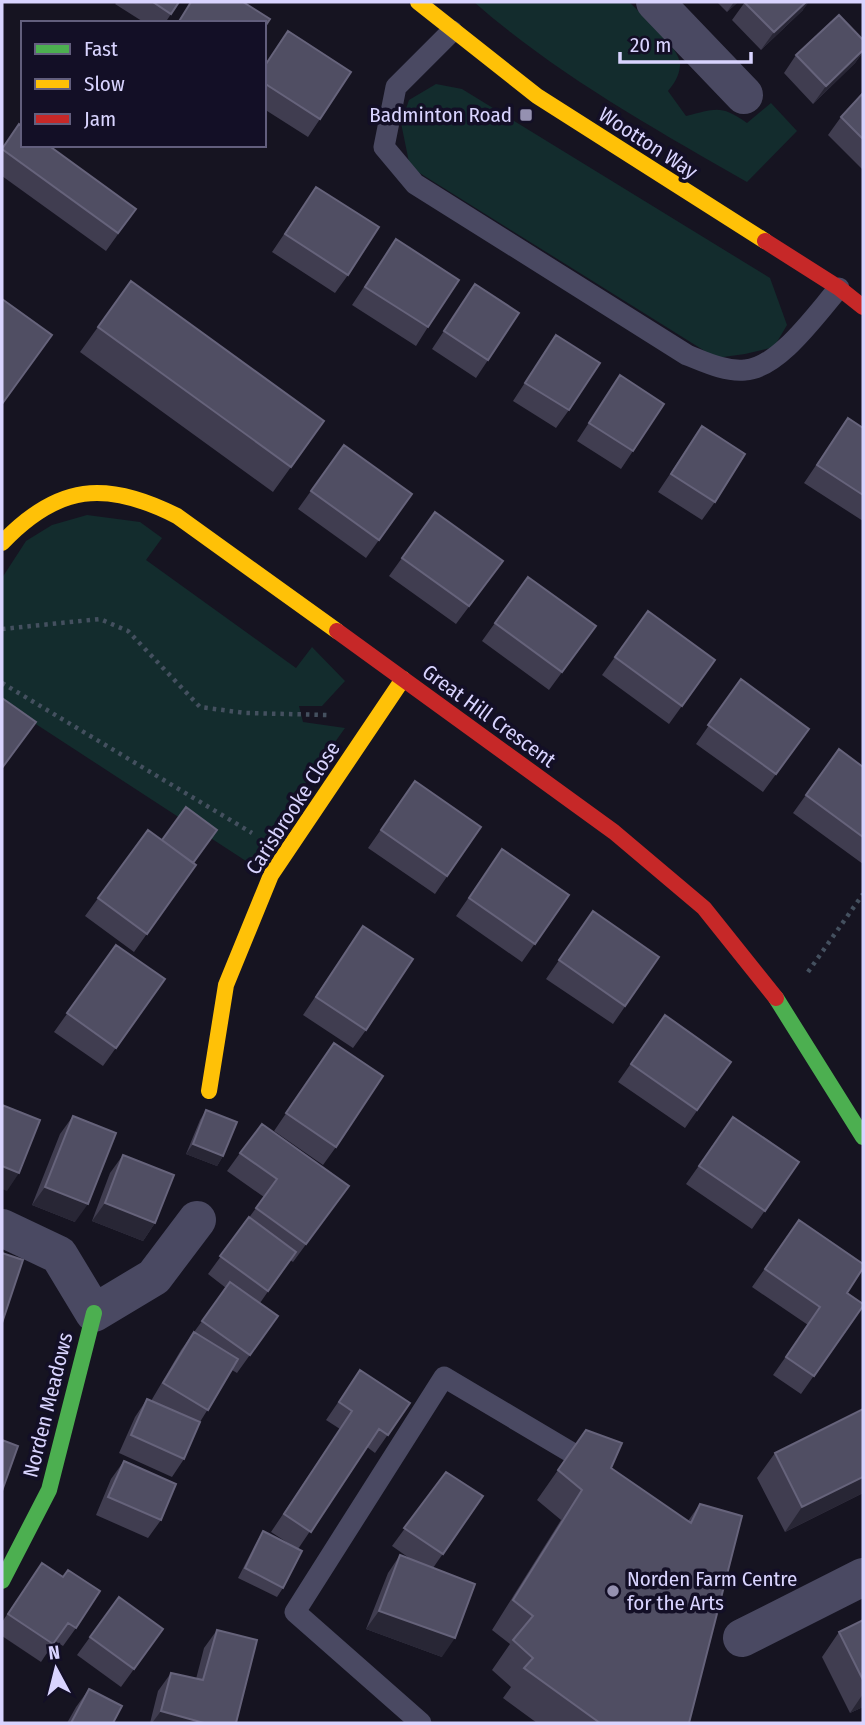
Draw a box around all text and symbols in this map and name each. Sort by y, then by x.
legend [21,21,266,147]
scale bar [620,21,751,65]
text: 20 m [630,32,671,58]
text: Fast [84,36,118,62]
text: Slow [84,71,125,97]
street label: Wootton Way [594,101,703,185]
place label: Badminton Road [369,102,512,128]
text: Jam [84,106,116,132]
marker: Badminton Road [518,107,534,123]
street label: Great Hill Crescent [417,659,561,773]
street label: Carisbrooke Close [240,737,346,879]
street label: Norden Meadows [17,1330,79,1480]
place label: Norden Farm Centre for the Arts [627,1566,797,1616]
marker: Norden Farm Centre for the Arts [605,1583,621,1599]
north arrow [21,1634,91,1704]
text: N [47,1641,61,1665]

